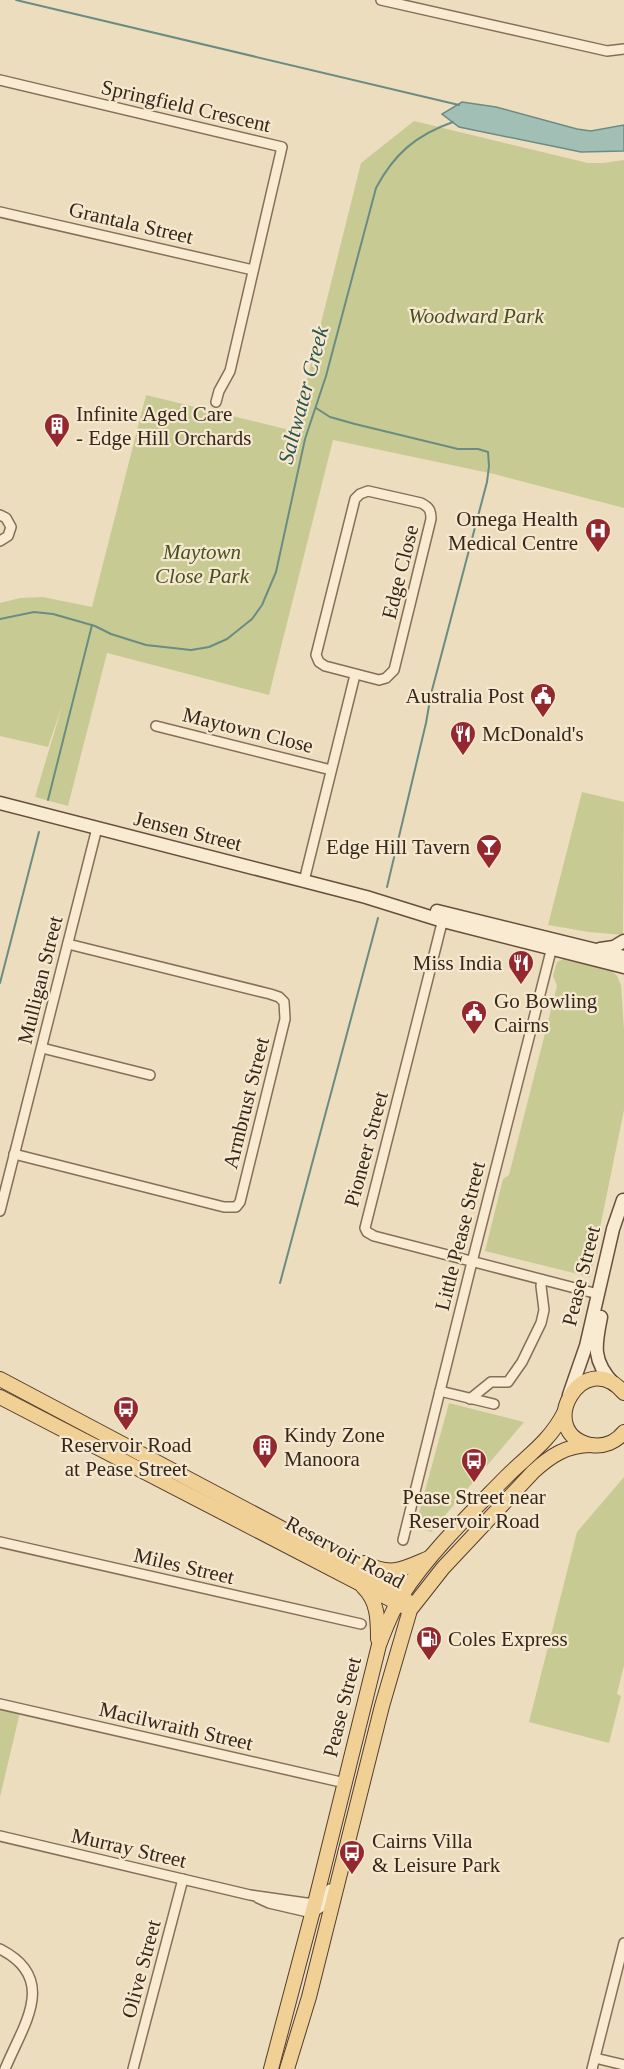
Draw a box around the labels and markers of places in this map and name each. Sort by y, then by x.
place label: Infinite Aged Care - Edge Hill Orchards [76,402,252,450]
building icon: Infinite Aged Care - Edge Hill Orchards [42,411,72,449]
place label: Omega Health Medical Centre [448,507,578,555]
hospital icon: Omega Health Medical Centre [583,516,613,554]
public building icon: Australia Post [528,681,558,719]
place label: Australia Post [406,684,524,708]
restaurant icon: McDonald's [448,719,478,757]
place label: McDonald's [482,722,584,746]
bar icon: Edge Hill Tavern [474,832,504,870]
place label: Edge Hill Tavern [326,835,470,859]
restaurant icon: Miss India [506,948,536,986]
place label: Miss India [413,951,503,975]
place label: Go Bowling Cairns [494,989,598,1037]
public building icon: Go Bowling Cairns [459,998,489,1036]
bus stop icon: Reservoir Road at Pease Street [111,1394,141,1432]
place label: Kindy Zone Manoora [284,1423,385,1471]
building icon: Kindy Zone Manoora [250,1432,280,1470]
place label: Reservoir Road at Pease Street [60,1433,192,1481]
bus stop icon: Pease Street near Reservoir Road [459,1446,489,1484]
place label: Pease Street near Reservoir Road [402,1485,546,1533]
fuel station icon: Coles Express [414,1624,444,1662]
place label: Coles Express [448,1627,568,1651]
place label: Cairns Villa & Leisure Park [372,1829,501,1877]
bus stop icon: Cairns Villa & Leisure Park [337,1838,367,1876]

